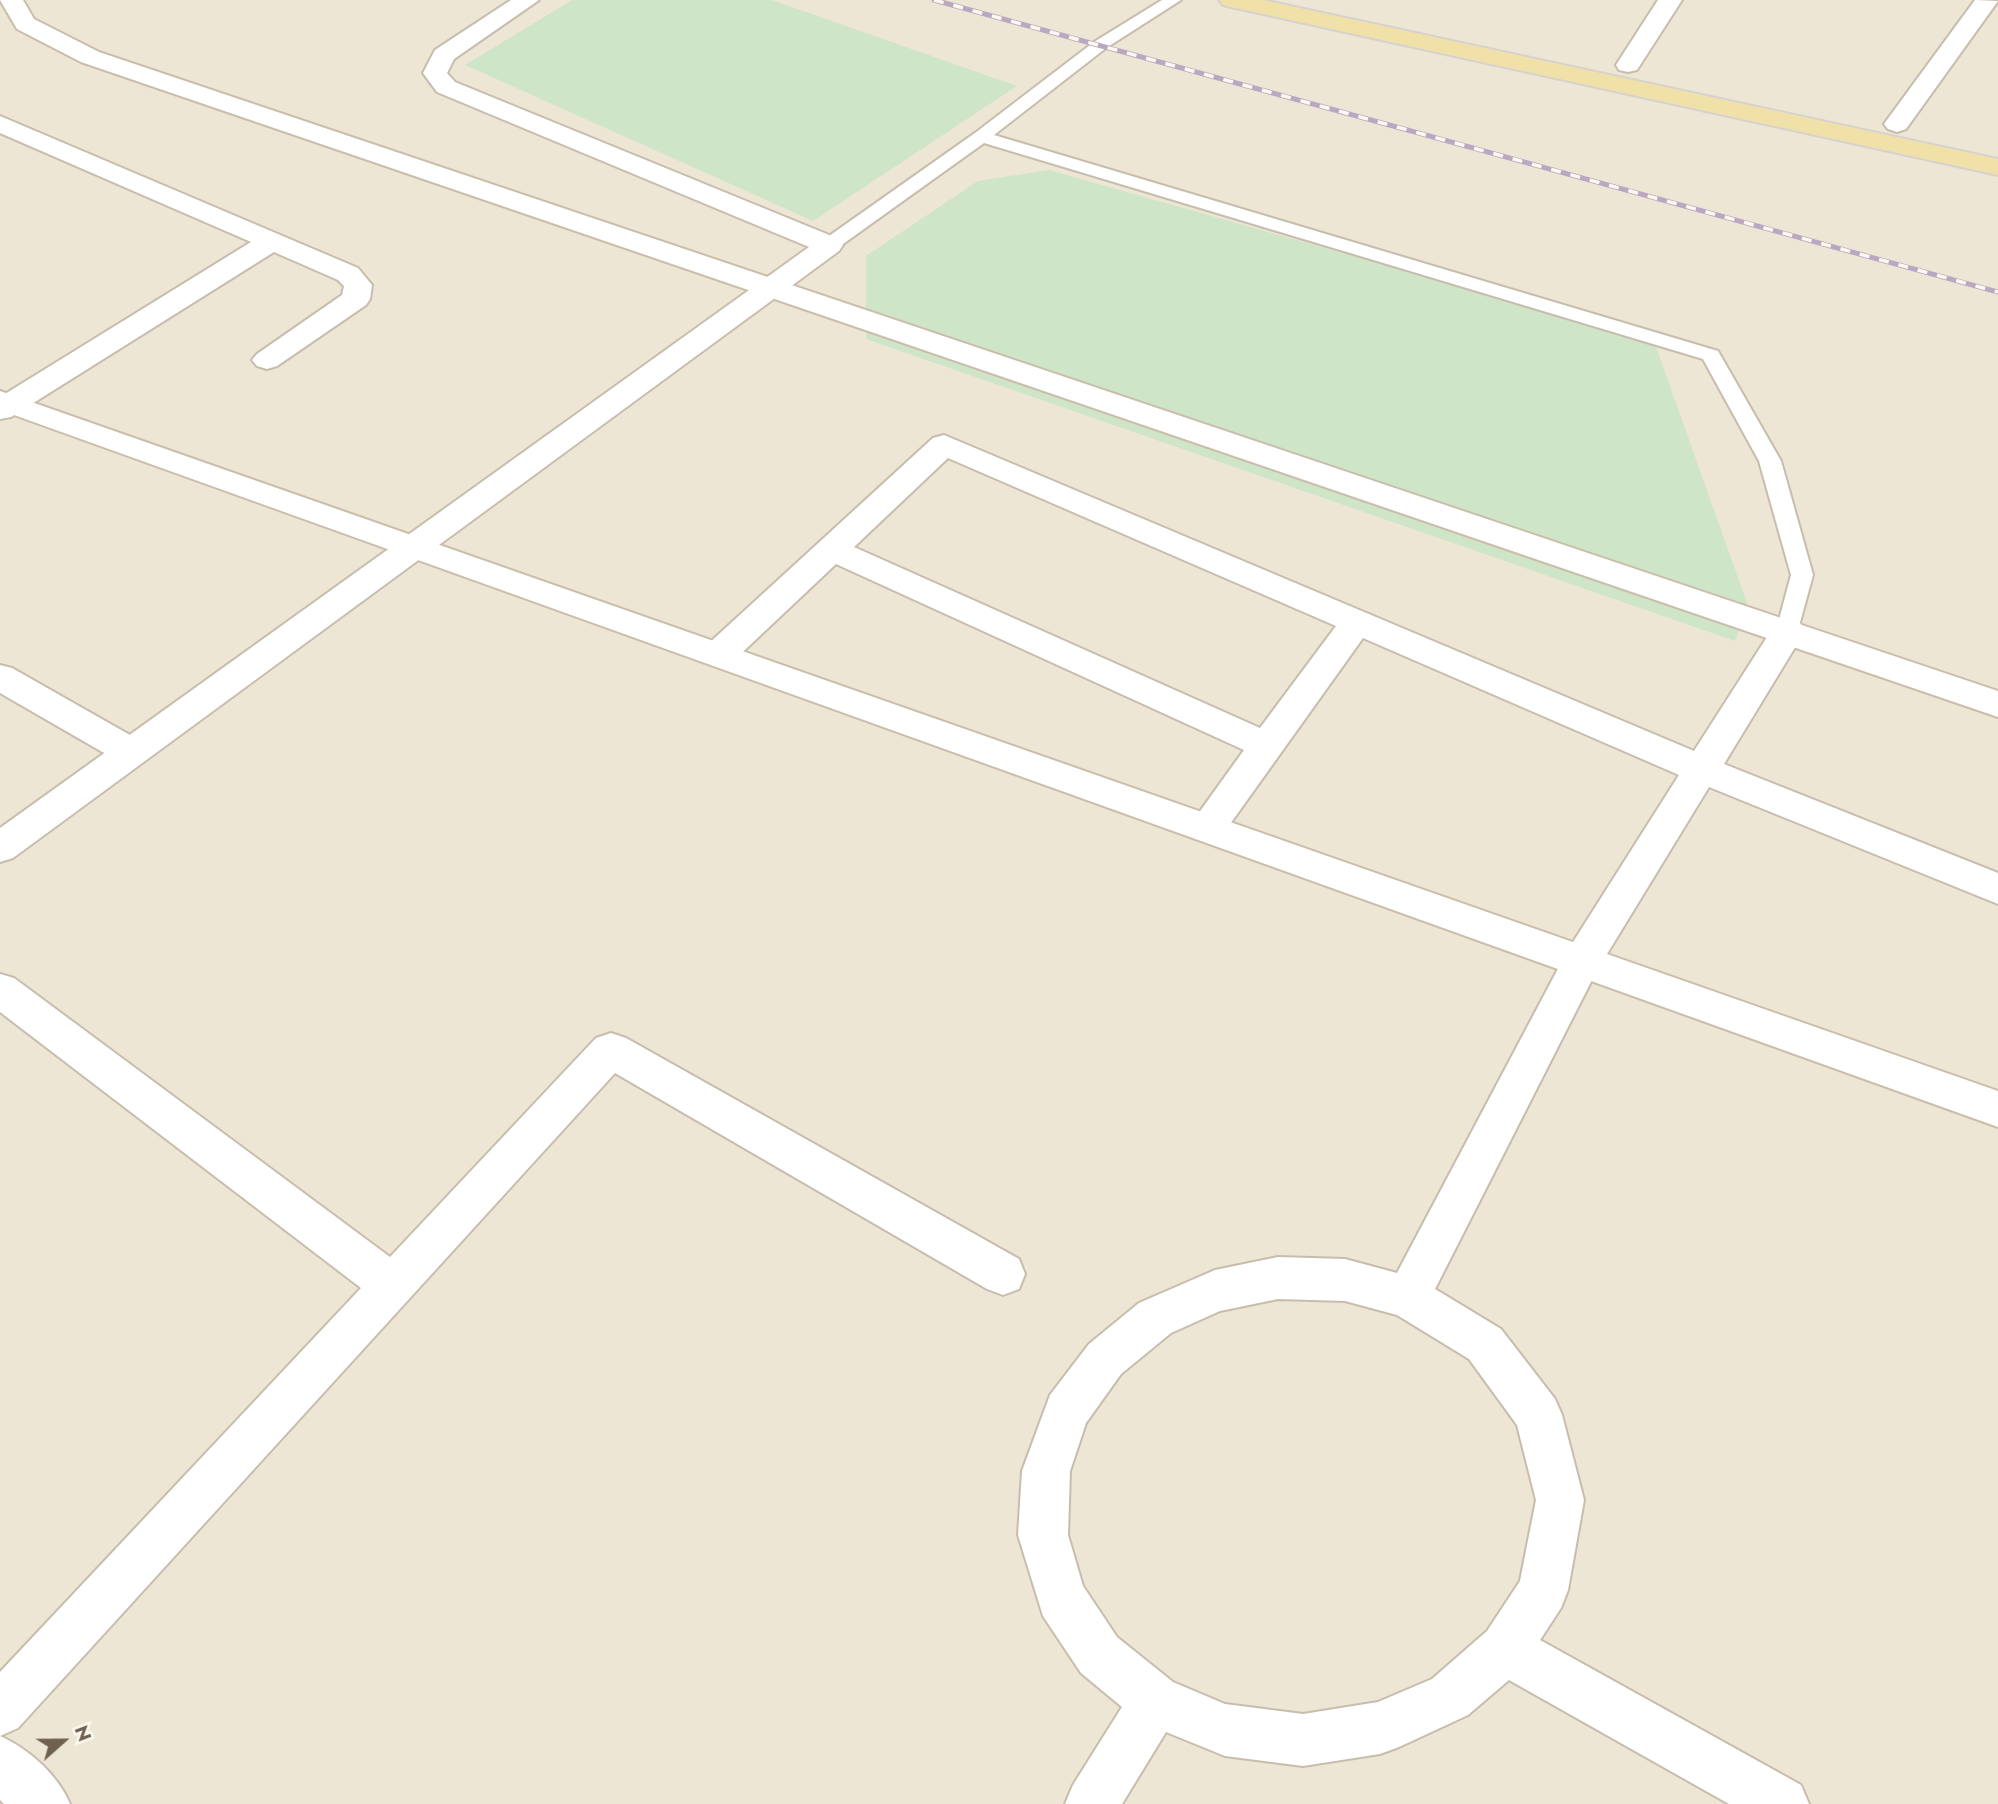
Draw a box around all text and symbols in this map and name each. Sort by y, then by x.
north arrow [28,1706,98,1776]
text: N [68,1721,98,1745]

